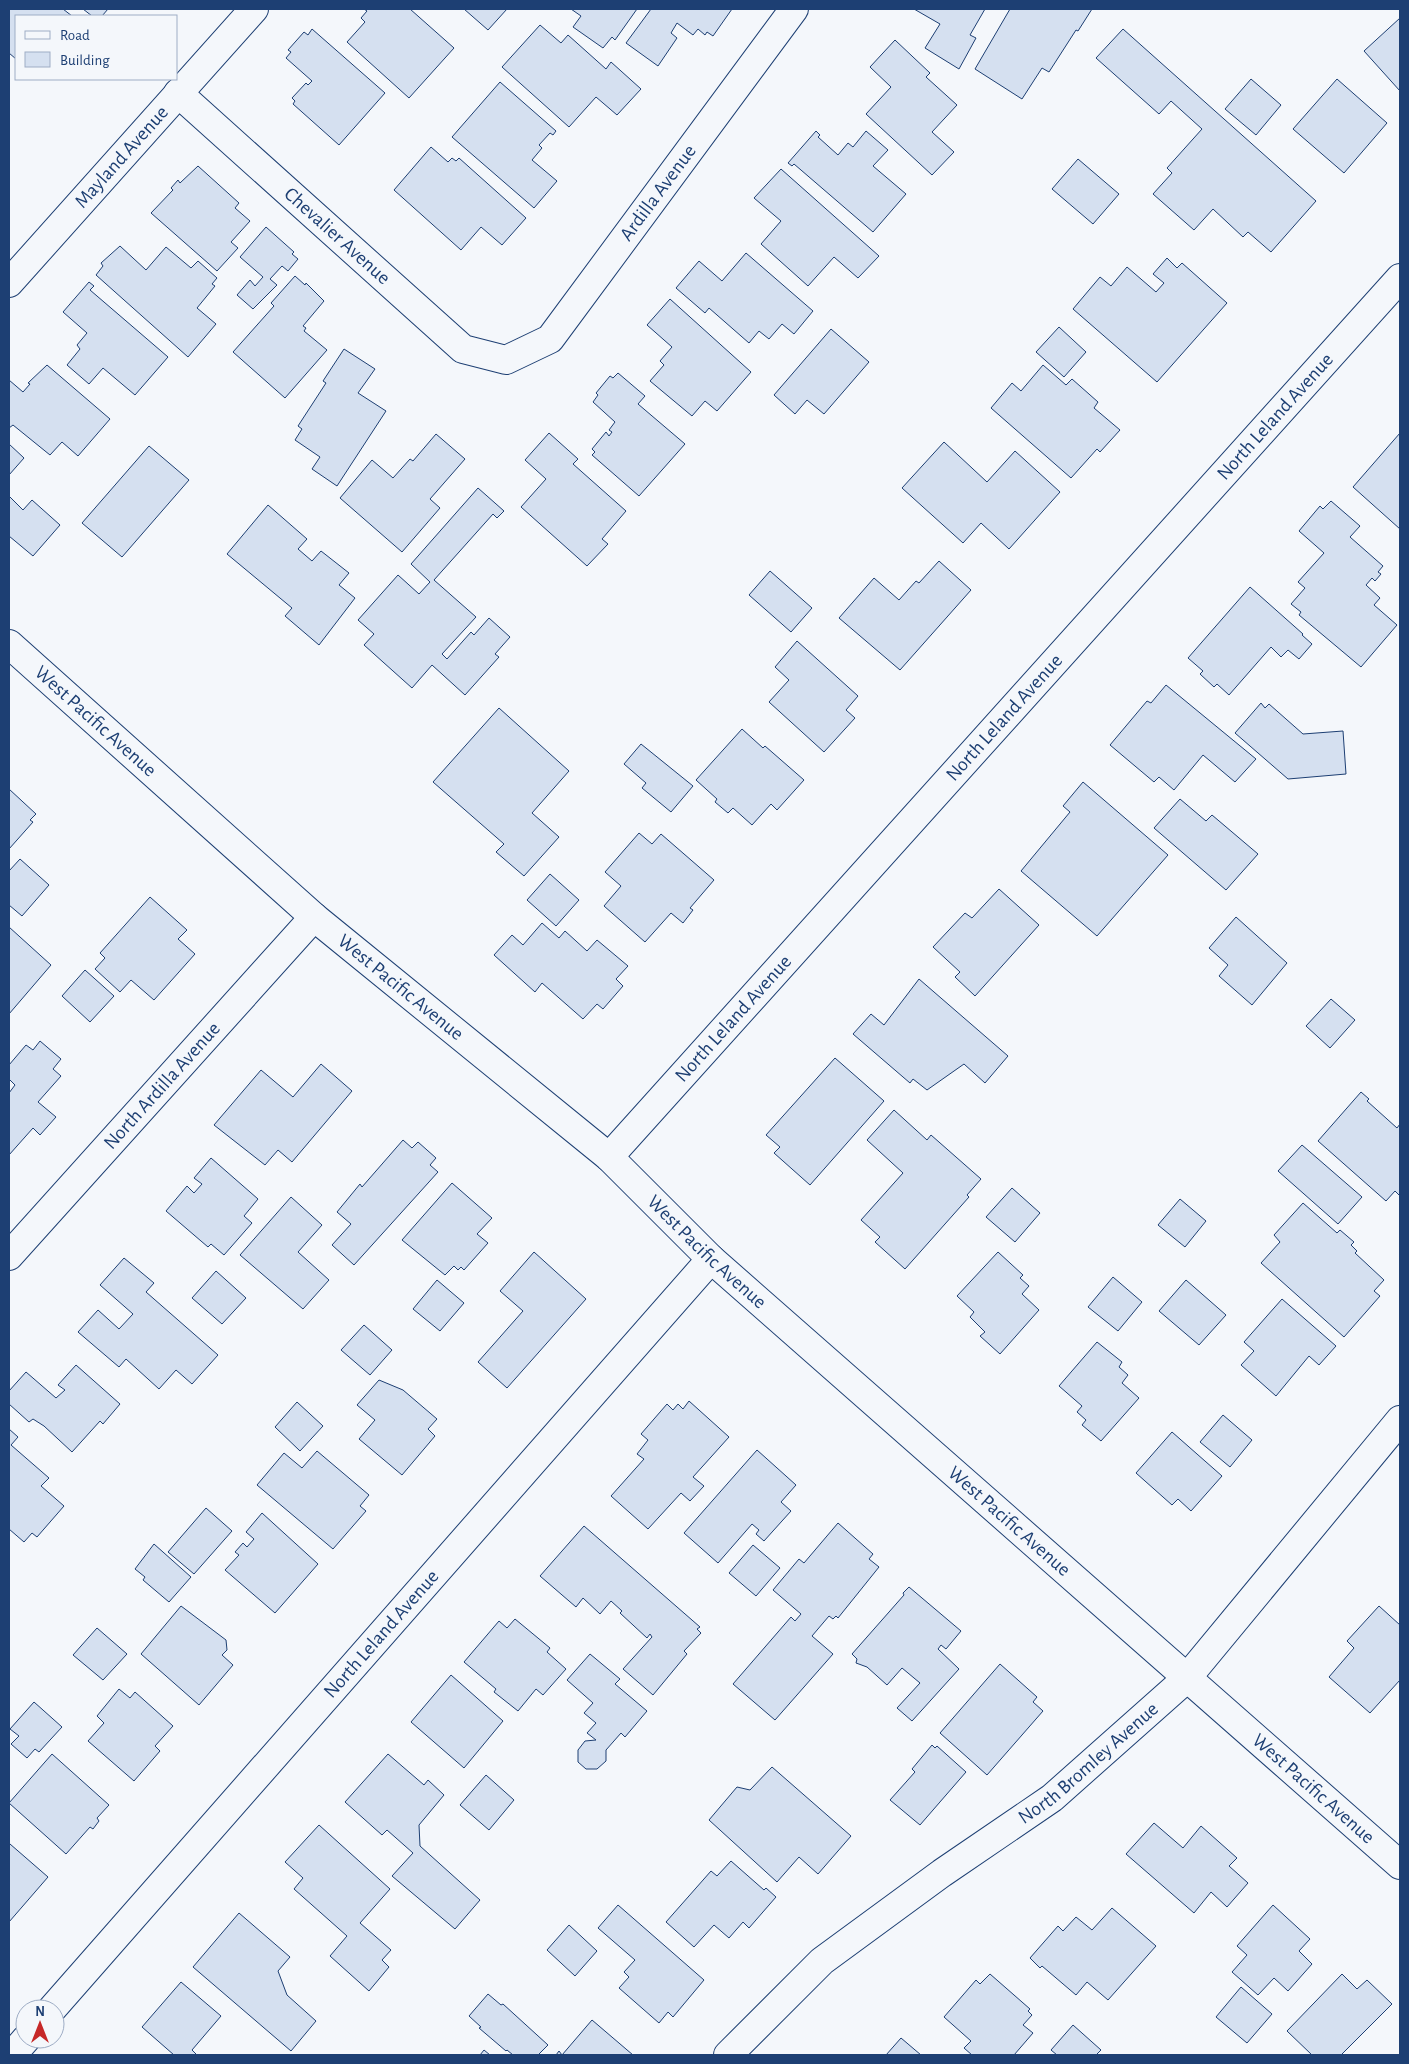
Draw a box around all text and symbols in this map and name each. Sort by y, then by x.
legend [15,15,178,80]
text: Road [60,28,90,43]
text: Building [60,53,110,68]
street label: Mayland Avenue [71,102,172,212]
street label: Ardilla Avenue [616,141,700,245]
street label: Chevalier Avenue [280,184,394,288]
street label: North Leland Avenue [1213,349,1337,484]
street label: North Leland Avenue [942,650,1066,785]
street label: West Pacific Avenue [31,662,160,781]
street label: West Pacific Avenue [334,931,467,1044]
street label: North Leland Avenue [671,951,795,1086]
street label: North Ardilla Avenue [100,1018,224,1153]
street label: West Pacific Avenue [643,1191,770,1313]
street label: West Pacific Avenue [944,1462,1074,1580]
street label: North Leland Avenue [320,1566,443,1702]
street label: North Bromley Avenue [1015,1699,1162,1828]
street label: West Pacific Avenue [1248,1730,1378,1848]
north arrow [15,1999,65,2049]
text: N [35,2005,45,2019]

